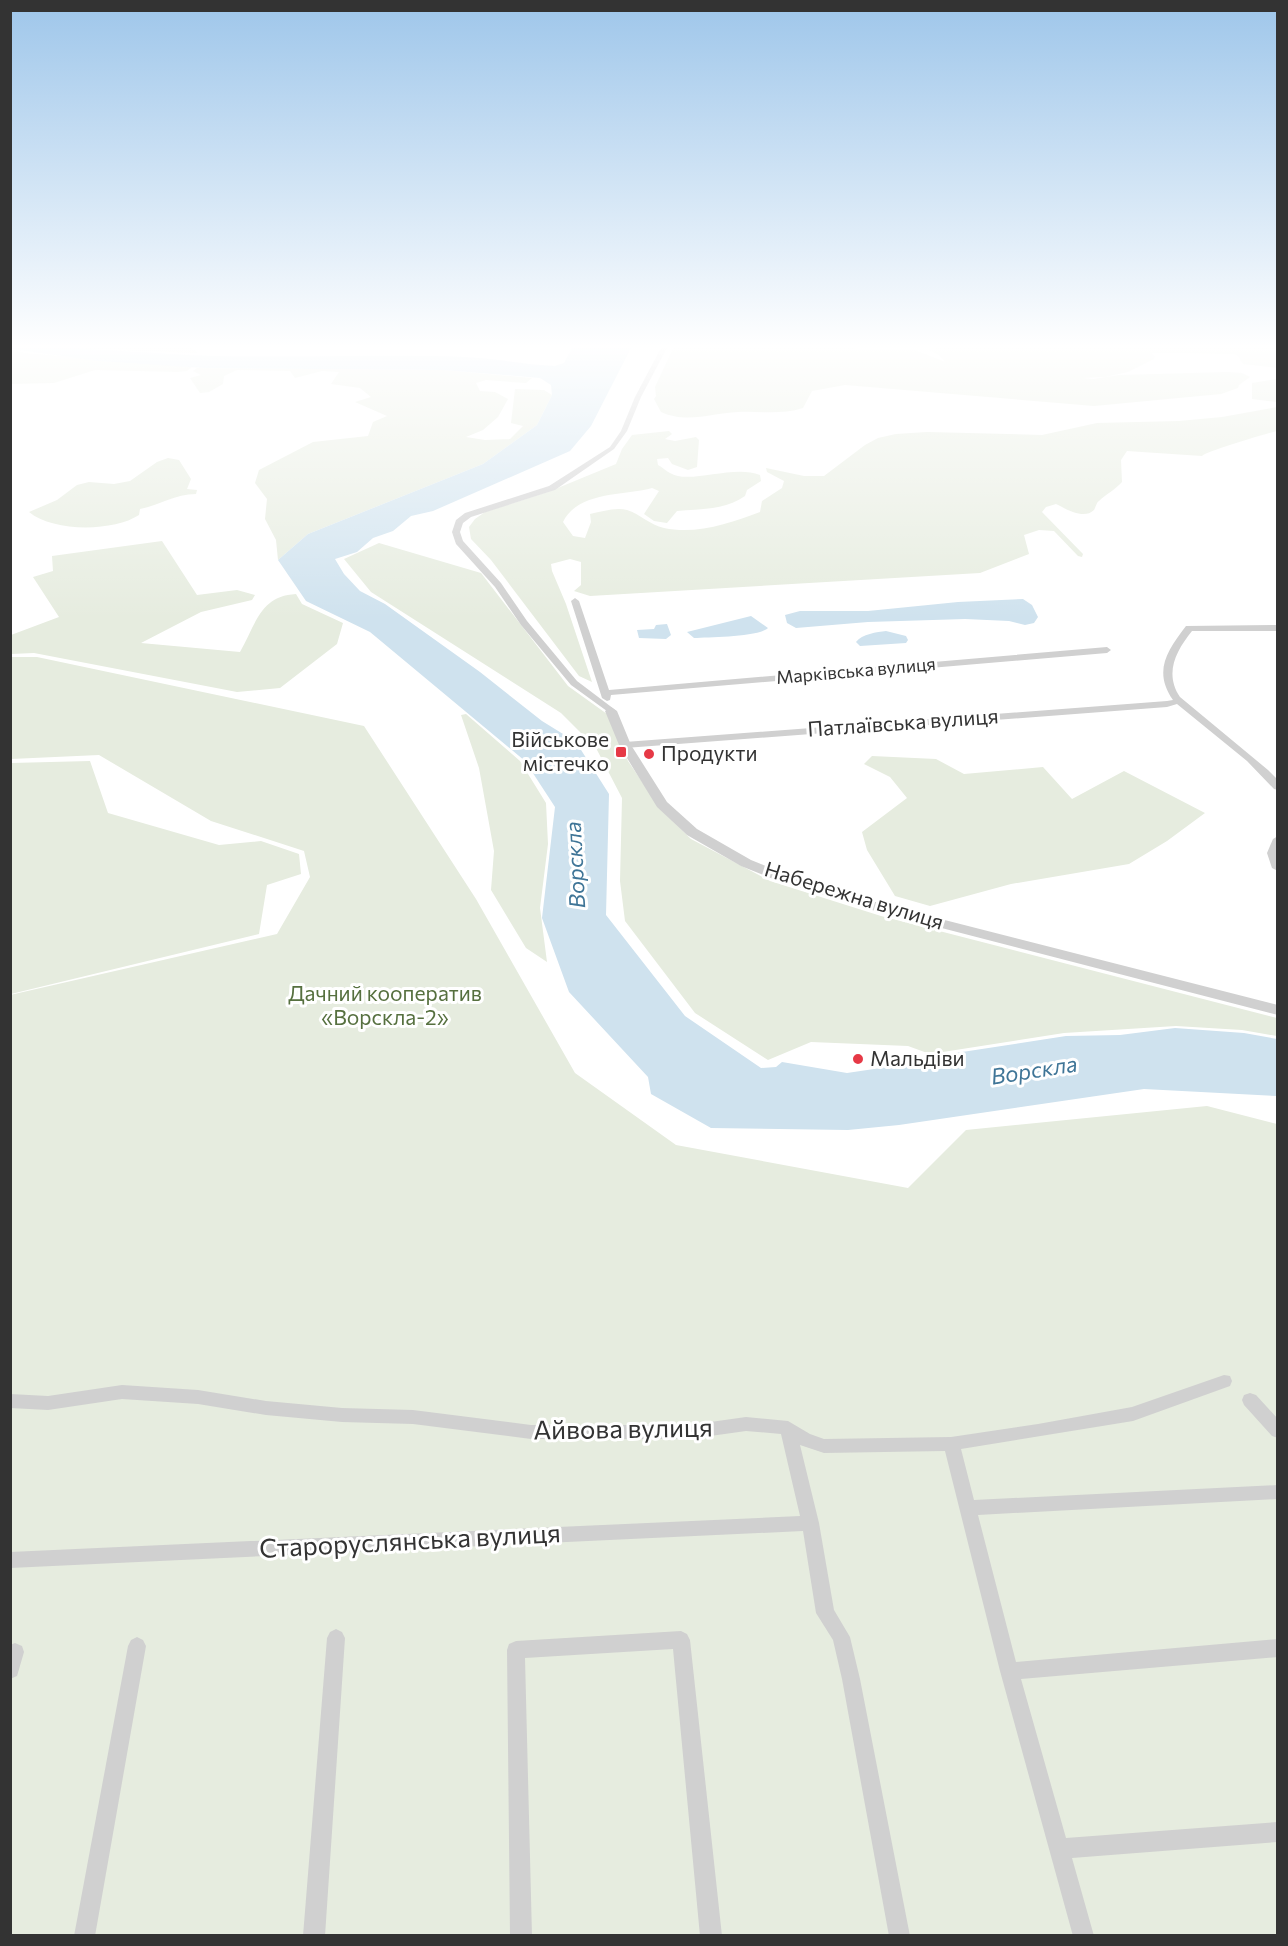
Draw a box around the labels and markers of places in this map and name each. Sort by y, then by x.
place label: Військове містечко [511,726,609,775]
place label: Продукти [661,740,758,765]
marker: Військове містечко [614,745,628,759]
marker: Продукти [642,747,656,761]
place label: Мальдіви [870,1045,965,1070]
marker: Мальдіви [851,1052,865,1066]

